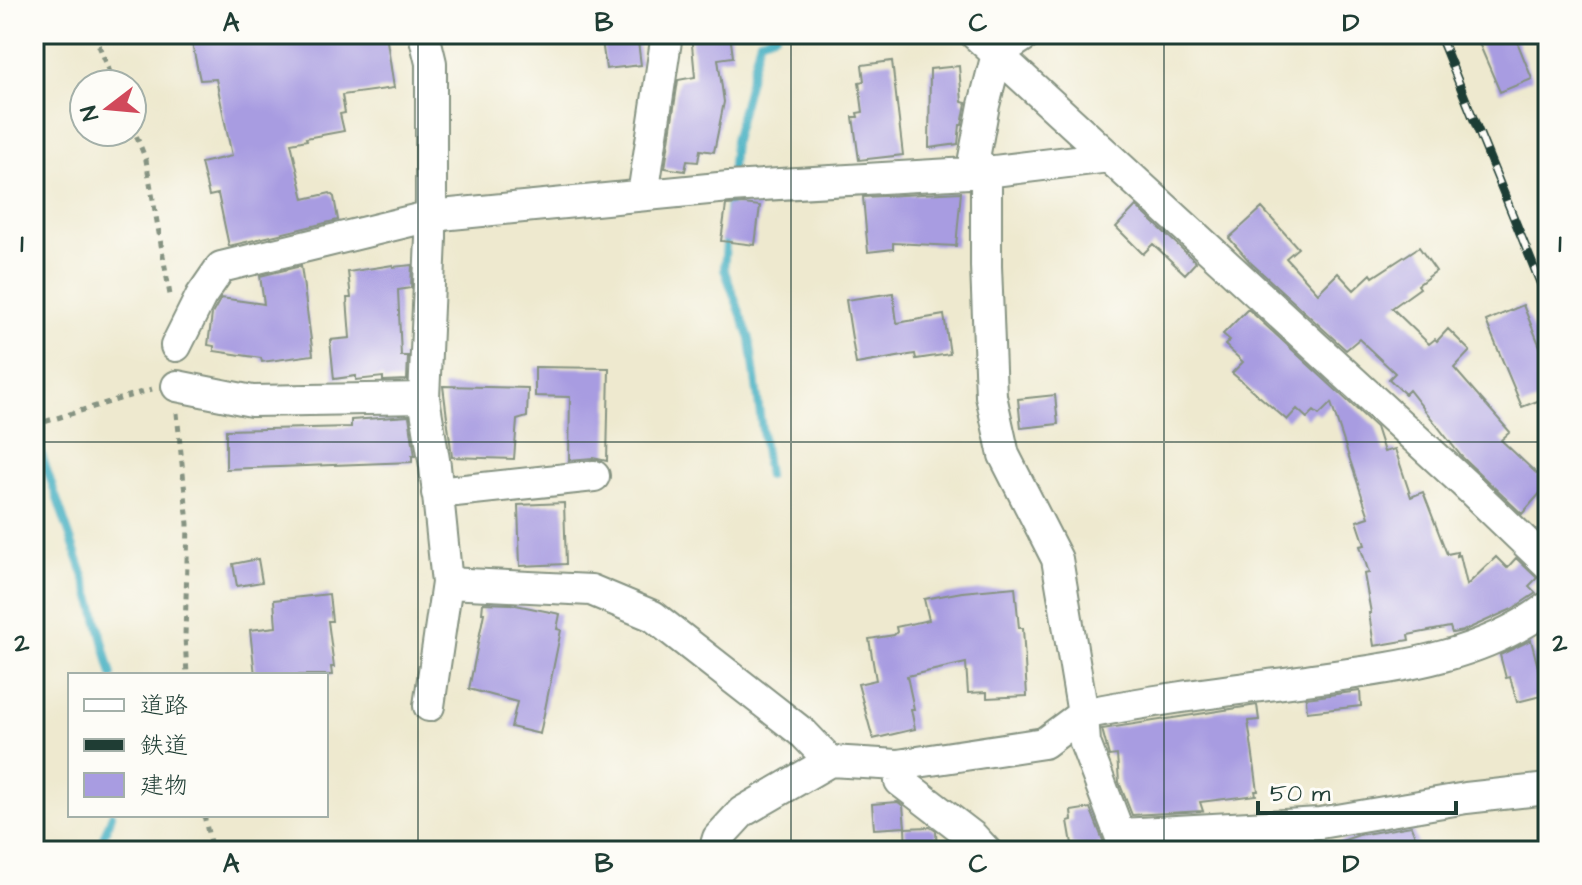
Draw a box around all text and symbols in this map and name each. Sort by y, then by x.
text: A [223,5,240,41]
text: B [595,5,614,41]
text: C [969,5,988,41]
text: D [1343,5,1360,41]
north arrow [68,68,148,148]
text: N [73,102,107,124]
text: 1 [20,226,24,262]
text: 1 [1558,226,1562,262]
text: 2 [14,625,30,661]
text: 2 [1552,625,1568,661]
legend [68,673,328,817]
text: 道路 [140,689,188,723]
text: 鉄道 [140,729,188,763]
scale bar [1258,765,1456,815]
text: 建物 [140,769,188,803]
text: 50 m [1270,777,1331,811]
text: A [223,846,240,882]
text: B [595,846,614,882]
text: C [969,846,988,882]
text: D [1343,846,1360,882]

